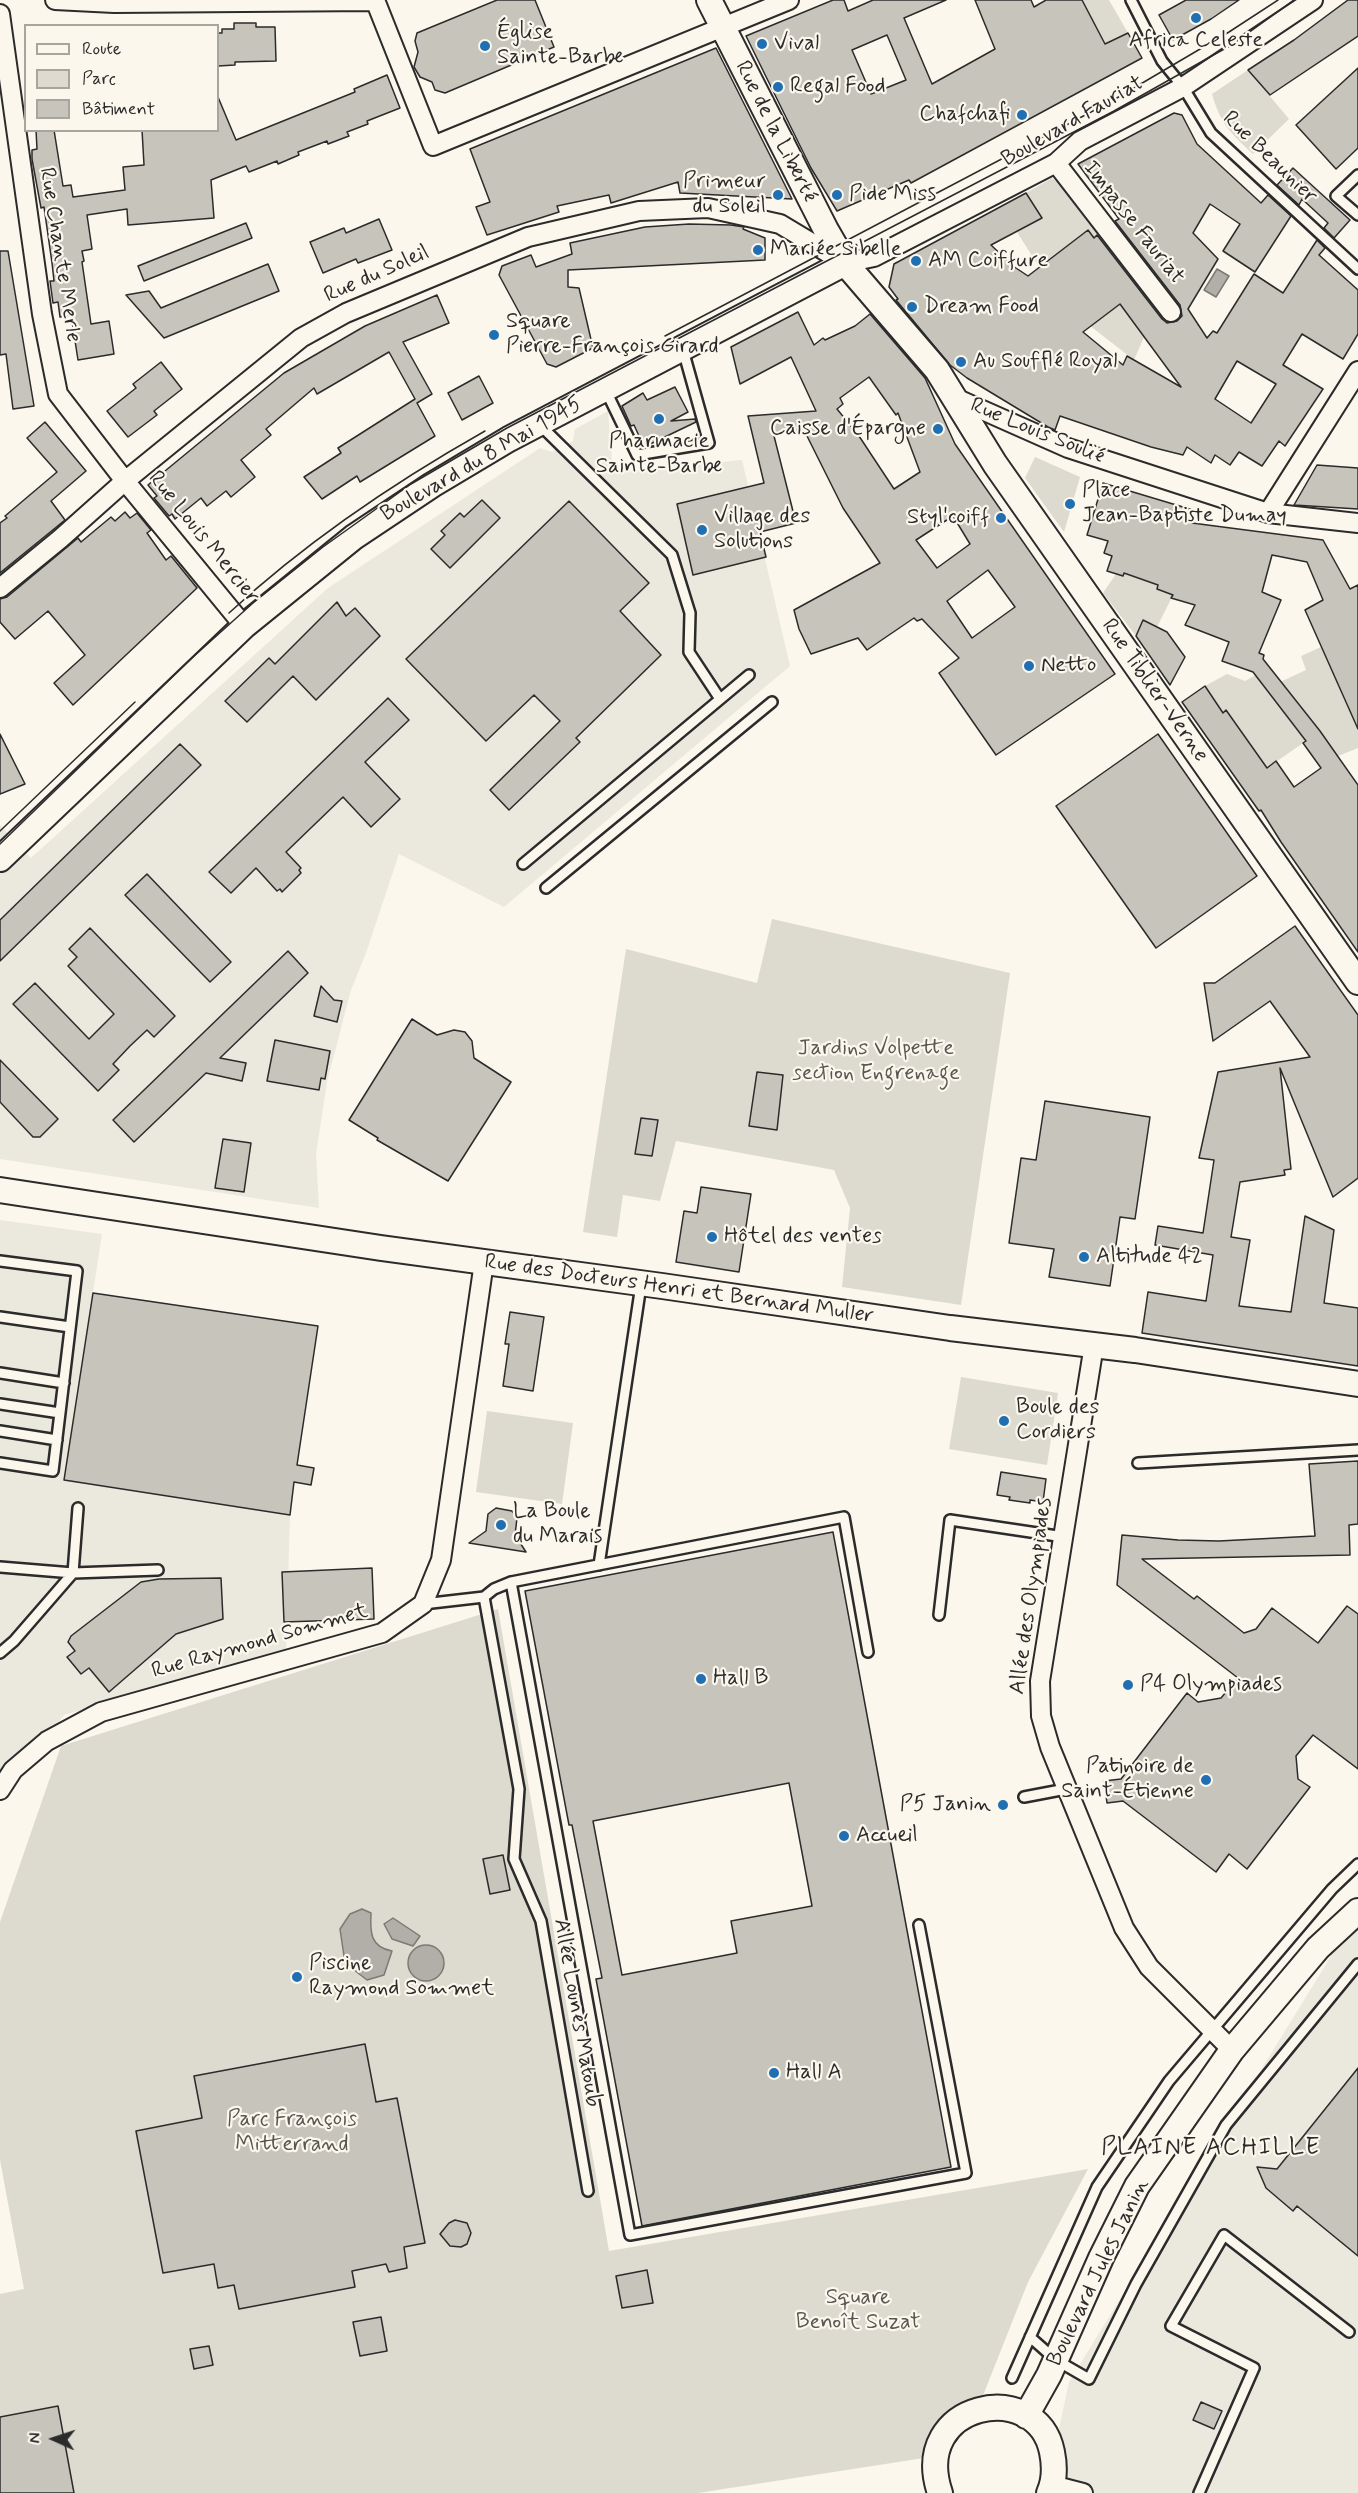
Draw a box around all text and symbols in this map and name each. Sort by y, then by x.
marker: Africa Celeste [1189,11,1203,25]
place label: Église Sainte-Barbe [497,20,624,72]
legend [24,24,219,132]
place label: Africa Celeste [1129,28,1263,54]
place label: Vival [774,31,819,57]
text: Route [82,37,121,61]
marker: Vival [755,37,769,51]
marker: Église Sainte-Barbe [478,39,492,53]
street label: Rue de la Liberté [728,57,822,207]
text: Parc [82,67,116,91]
street label: Boulevard Fauriat [997,71,1149,173]
place label: Regal Food [790,74,886,100]
marker: Regal Food [771,80,785,94]
text: Bâtiment [82,97,155,121]
place label: Chafchafi [919,102,1010,128]
street label: Rue Beaunier [1216,106,1322,210]
marker: Chafchafi [1015,108,1029,122]
street label: Impasse Fauriat [1077,156,1189,290]
street label: Rue Chante Merle [32,166,86,344]
place label: Primeur du Soleil [683,169,766,220]
place label: Pide Miss [849,182,936,208]
marker: Primeur du Soleil [771,188,785,202]
marker: Pide Miss [830,188,844,202]
place label: Mariée Sibelle [770,237,901,263]
street label: Rue du Soleil [320,240,434,310]
marker: Mariée Sibelle [751,243,765,257]
place label: AM Coiffure [928,248,1048,274]
marker: AM Coiffure [909,254,923,268]
place label: Dream Food [924,294,1039,320]
marker: Dream Food [905,300,919,314]
place label: Square Pierre-François Girard [506,309,719,360]
marker: Square Pierre-François Girard [487,328,501,342]
place label: Au Soufflé Royal [973,349,1117,375]
marker: Au Soufflé Royal [954,355,968,369]
street label: Boulevard du 8 Mai 1945 [377,391,587,529]
street label: Rue Louis Soulié [966,393,1108,471]
marker: Pharmacie Sainte-Barbe [652,412,666,426]
place label: Caisse d'Épargne [770,416,926,442]
marker: Caisse d'Épargne [931,422,945,436]
place label: Pharmacie Sainte-Barbe [596,429,722,481]
street label: Rue Louis Mercier [141,466,265,610]
place label: Place Jean-Baptiste Dumay [1082,478,1287,530]
marker: Place Jean-Baptiste Dumay [1063,497,1077,511]
place label: Village des Solutions [714,504,810,556]
place label: Styl'coiff [907,505,989,531]
marker: Styl'coiff [994,511,1008,525]
marker: Village des Solutions [695,523,709,537]
street label: Rue Tiblier-Verne [1095,614,1213,768]
place label: Netto [1041,653,1096,679]
marker: Netto [1022,659,1036,673]
park label: Jardins Volpette section Engrenage [792,1036,960,1088]
place label: Hôtel des ventes [724,1224,882,1250]
marker: Hôtel des ventes [705,1230,719,1244]
place label: Altitude 42 [1096,1244,1203,1270]
street label: Rue des Docteurs Henri et Bernard Muller [483,1250,875,1330]
marker: Altitude 42 [1077,1250,1091,1264]
place label: Boule des Cordiers [1016,1395,1099,1446]
marker: Boule des Cordiers [997,1414,1011,1428]
street label: Allée des Olympiades [1005,1496,1059,1696]
place label: La Boule du Marais [513,1499,602,1550]
marker: La Boule du Marais [494,1518,508,1532]
street label: Rue Raymond Sommet [149,1598,371,1686]
place label: Hall B [713,1666,768,1692]
marker: Hall B [694,1672,708,1686]
place label: P4 Olympiades [1140,1672,1282,1698]
marker: P4 Olympiades [1121,1678,1135,1692]
place label: Patinoire de Saint-Étienne [1061,1754,1194,1806]
marker: Patinoire de Saint-Étienne [1199,1773,1213,1787]
place label: P5 Janin [900,1792,991,1818]
marker: P5 Janin [996,1798,1010,1812]
place label: Accueil [856,1823,918,1849]
marker: Accueil [837,1829,851,1843]
street label: Allée Lounès Matoub [546,1917,606,2109]
place label: Piscine Raymond Sommet [309,1951,494,2002]
marker: Piscine Raymond Sommet [290,1970,304,1984]
place label: Hall A [786,2060,842,2086]
marker: Hall A [767,2066,781,2080]
park label: Parc François Mitterrand [227,2107,357,2158]
district label: PLAINE ACHILLE [1103,2135,1319,2163]
street label: Boulevard Jules Janin [1042,2175,1156,2371]
park label: Square Benoît Suzat [796,2285,920,2336]
north arrow [24,2409,84,2469]
text: N [25,2432,46,2444]

